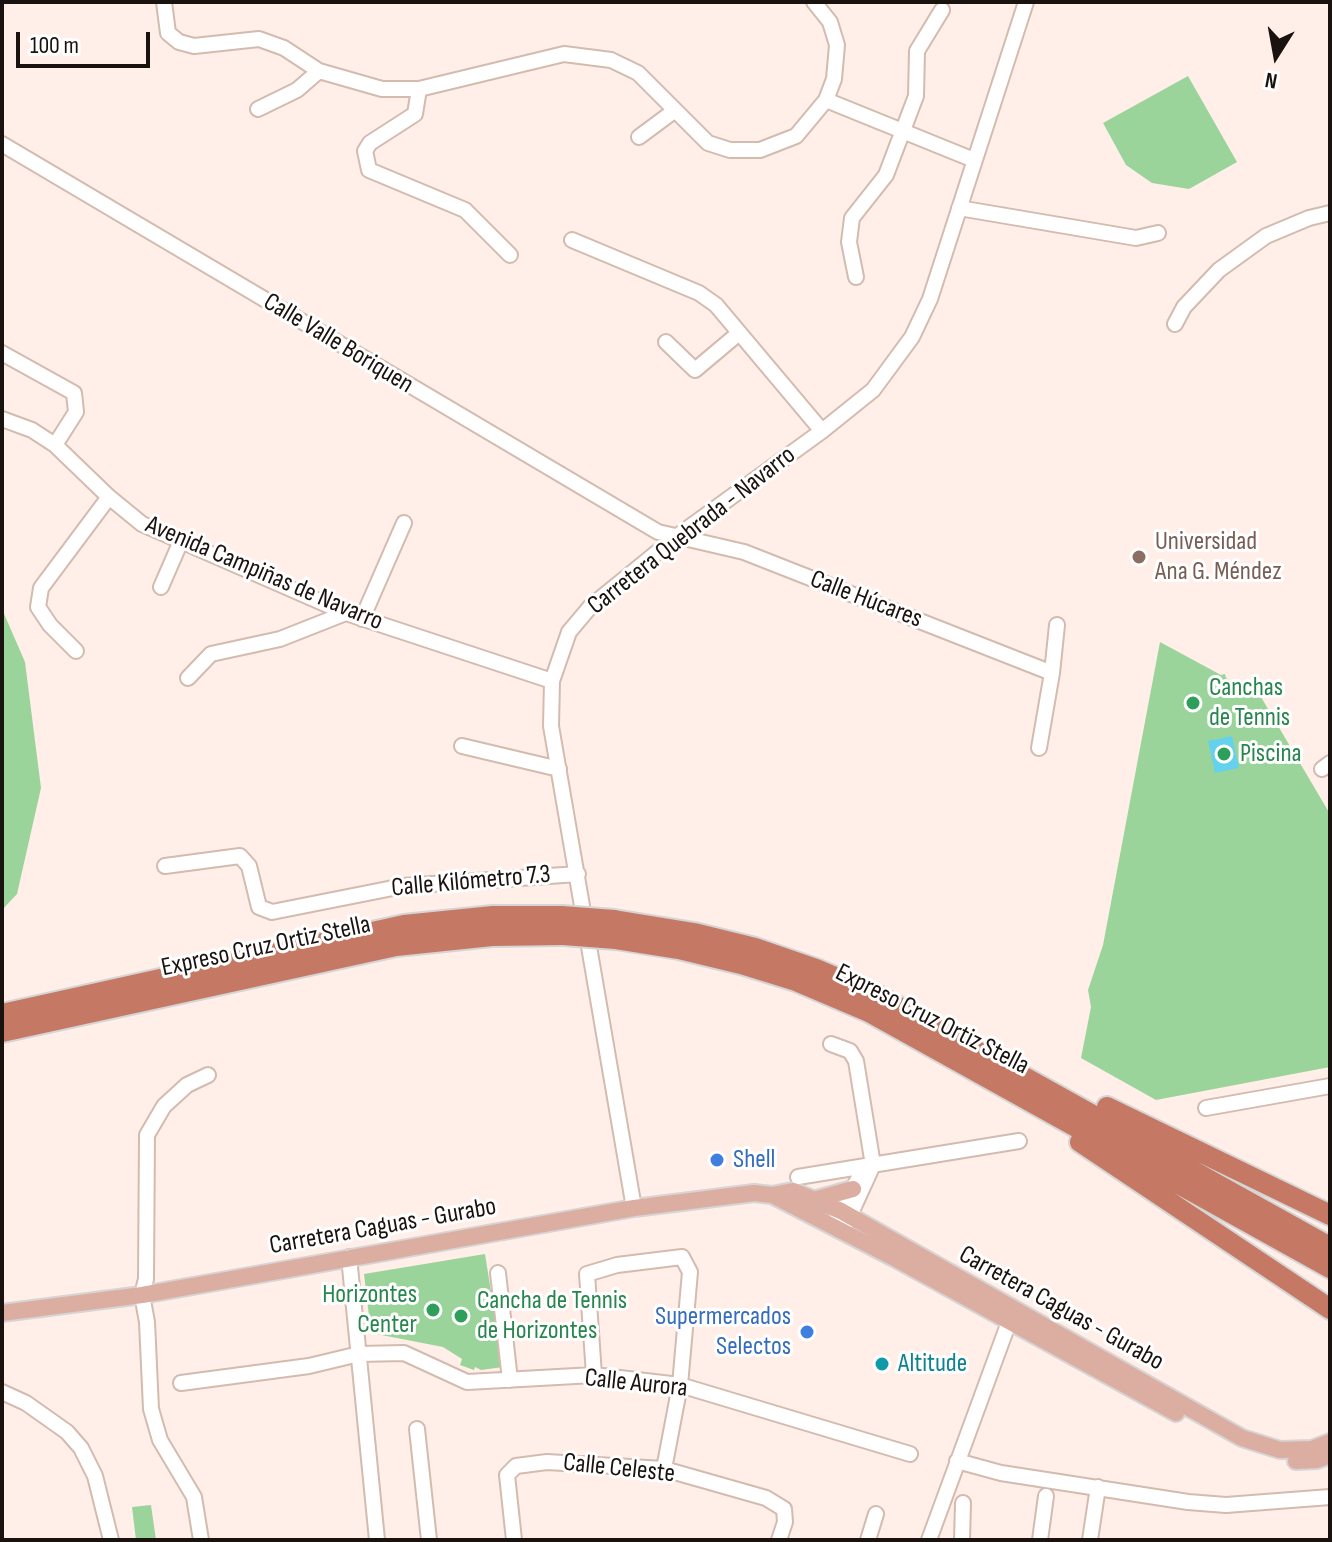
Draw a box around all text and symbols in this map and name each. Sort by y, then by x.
scale bar [20,16,154,66]
north arrow [1236,16,1316,96]
text: 100 m [30,31,79,60]
text: N [1263,66,1280,94]
street label: Calle Valle Boriquen [257,287,419,401]
street label: Carretera Quebrada - Navarro [582,440,802,622]
street label: Avenida Campiñas de Navarro [141,510,387,638]
place label: Universidad Ana G. Méndez [1155,526,1282,588]
marker: Universidad Ana G. Méndez [1130,548,1148,566]
street label: Calle Húcares [806,564,926,636]
place label: Canchas de Tennis [1209,672,1290,734]
marker: Canchas de Tennis [1184,694,1202,712]
place label: Piscina [1240,738,1302,770]
marker: Piscina [1215,745,1233,763]
street label: Calle Kilómetro 7.3 [390,860,552,904]
street label: Expreso Cruz Ortiz Stella [159,910,373,984]
street label: Expreso Cruz Ortiz Stella [830,958,1034,1082]
place label: Shell [733,1144,775,1176]
marker: Shell [708,1151,726,1169]
street label: Carretera Caguas - Gurabo [267,1192,499,1262]
street label: Carretera Caguas - Gurabo [953,1240,1169,1378]
place label: Horizontes Center [322,1279,417,1340]
place label: Cancha de Tennis de Horizontes [477,1285,627,1346]
marker: Horizontes Center [424,1301,442,1319]
place label: Supermercados Selectos [655,1301,791,1362]
marker: Cancha de Tennis de Horizontes [452,1307,470,1325]
marker: Supermercados Selectos [798,1323,816,1341]
place label: Altitude [898,1348,967,1380]
marker: Altitude [873,1355,891,1373]
street label: Calle Aurora [583,1363,689,1405]
street label: Calle Celeste [562,1448,676,1490]

